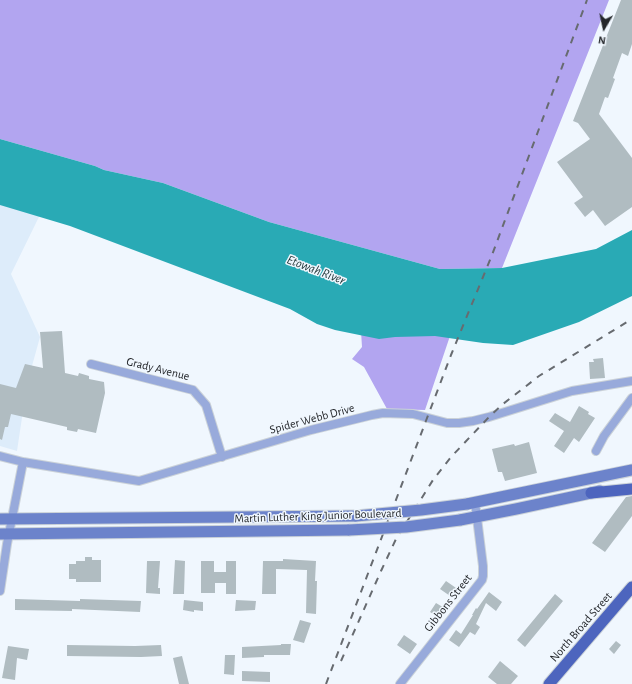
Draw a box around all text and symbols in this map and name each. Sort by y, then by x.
north arrow [584,8,624,48]
text: N [597,34,607,46]
water label: Etowah River [285,252,347,288]
street label: Grady Avenue [125,354,191,384]
street label: Spider Webb Drive [268,401,356,437]
street label: Martin Luther King Junior Boulevard [234,506,402,526]
street label: Gibbons Street [421,571,475,635]
street label: North Broad Street [547,589,615,665]

